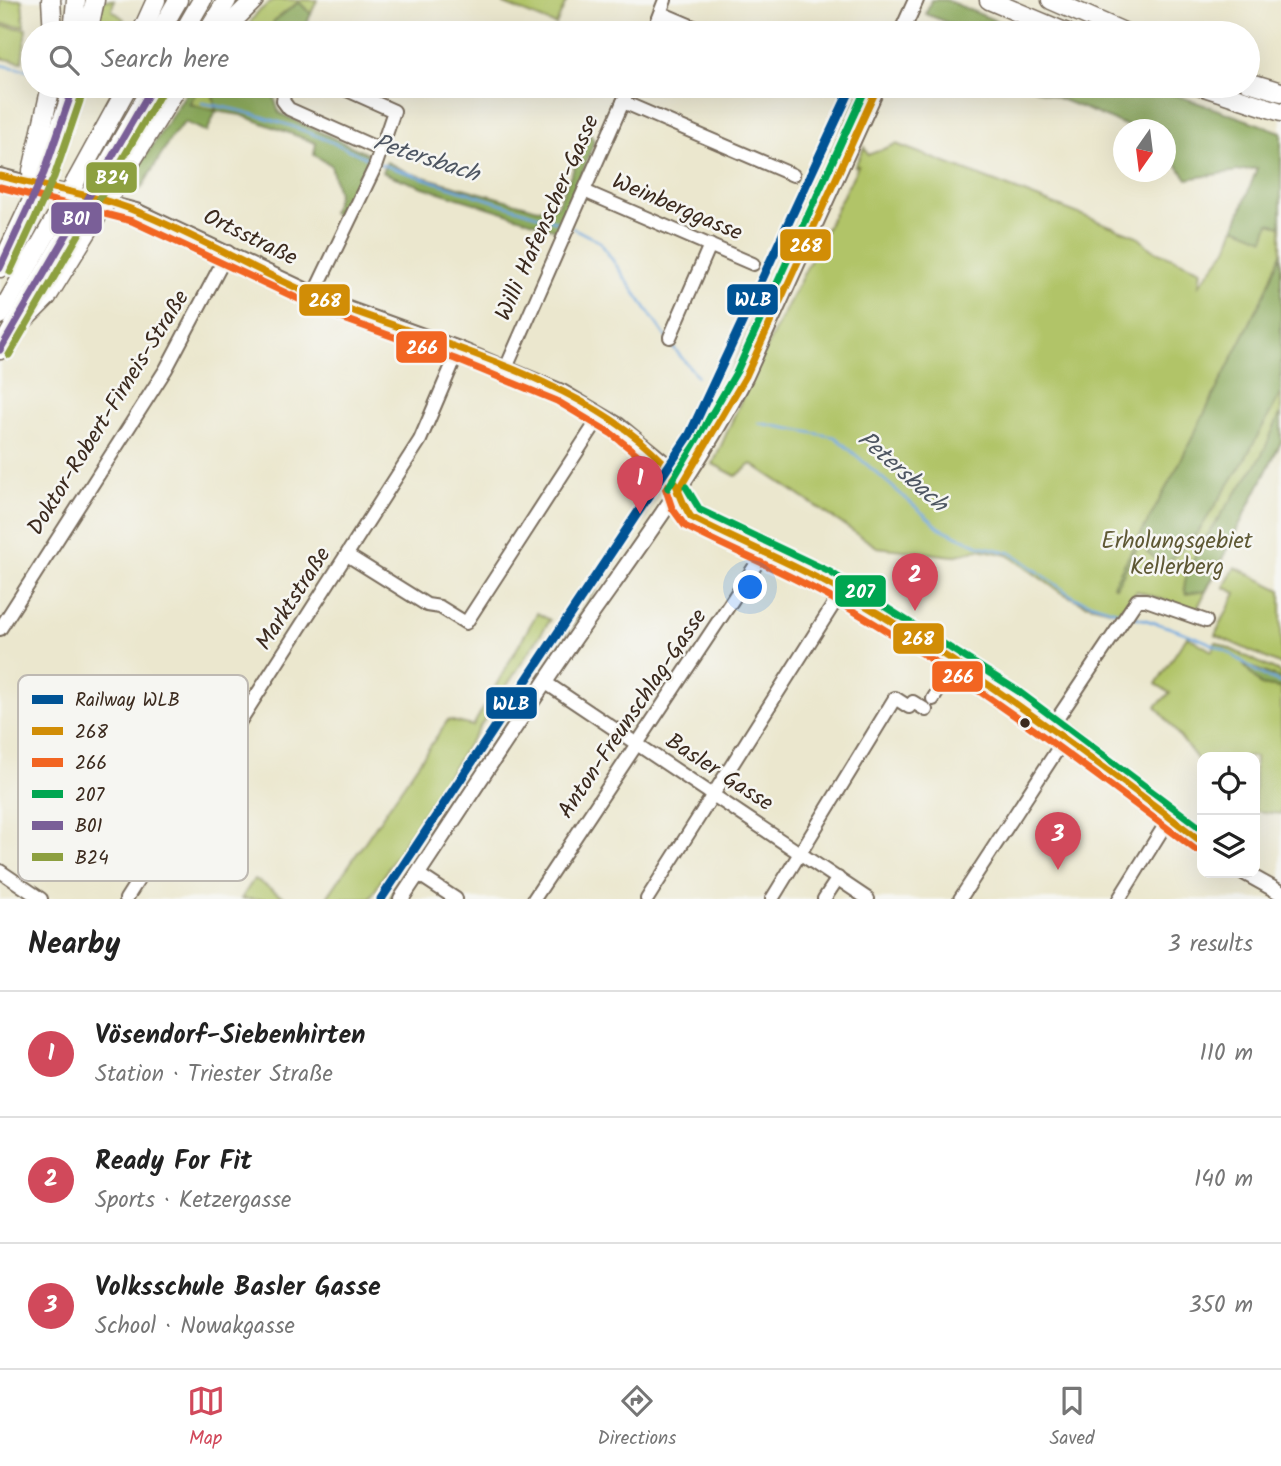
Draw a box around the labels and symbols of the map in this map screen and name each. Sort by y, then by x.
street label: Willi Hafenscher-Gasse [486,109,610,327]
north arrow [1113,119,1176,182]
water label: Petersbach [368,124,486,195]
line badge: B24 [85,161,138,194]
text: B24 [95,164,129,194]
street label: Weinberggasse [606,164,748,252]
street label: Ortsstraße [197,200,303,276]
line badge: B01 [50,201,103,235]
text: B01 [62,205,90,235]
line badge: 268 [779,228,832,262]
text: 268 [790,232,823,262]
street label: Doktor-Robert-Firneis-Straße [19,283,199,543]
line badge: 268 [298,283,351,317]
line badge: WLB [726,283,779,316]
text: WLB [734,286,772,316]
text: 268 [309,287,342,317]
line badge: 266 [395,330,448,364]
text: 266 [406,334,438,364]
water label: Petersbach [848,421,958,524]
pin: 1 [617,456,663,514]
park label: Erholungsgebiet Kellerberg [1101,524,1254,586]
street label: Marktstraße [247,540,341,658]
pin: 2 [892,553,938,611]
your location [733,570,767,604]
line badge: 207 [834,574,887,608]
text: 207 [845,578,876,608]
street label: Anton-Freunschlag-Gasse [549,602,717,826]
line badge: 268 [892,622,945,655]
text: 268 [902,625,935,655]
line badge: 266 [931,660,984,693]
text: 266 [942,663,974,693]
legend [18,675,248,881]
text: Railway WLB [75,686,180,716]
line badge: WLB [485,686,538,720]
text: WLB [492,690,530,720]
unlabelled marker [1018,716,1032,730]
text: 268 [75,718,109,748]
street label: Basler Gasse [658,724,780,822]
text: 266 [75,749,107,779]
text: 207 [75,781,106,811]
text: B01 [75,812,103,842]
pin: 3 [1035,812,1081,870]
text: B24 [75,844,109,874]

